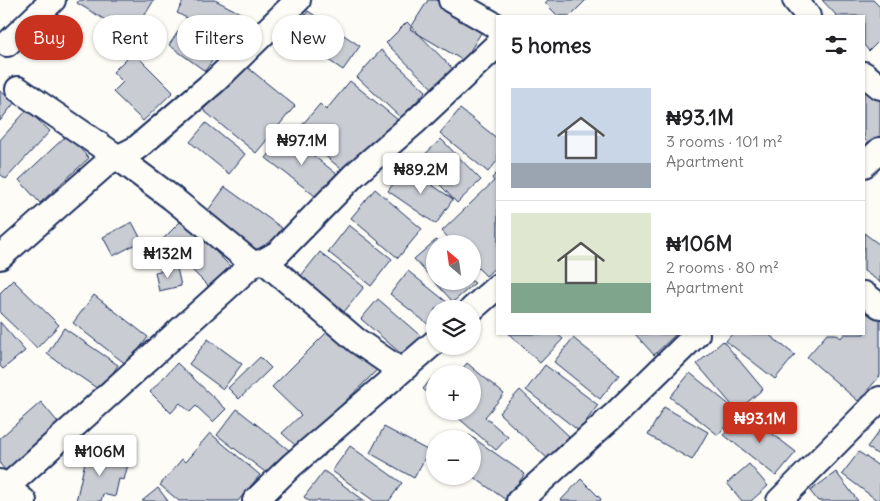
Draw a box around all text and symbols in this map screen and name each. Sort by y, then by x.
chip: Buy [15,15,83,60]
chip: Rent [93,15,167,60]
chip: Filters [177,15,262,60]
chip: New [272,15,344,60]
icon: filters [822,31,850,59]
text: 5 homes [511,32,591,59]
text: ₦93.1M [666,104,734,131]
icon: home [551,108,611,168]
pin: ₦97.1M [261,124,343,166]
text: ₦97.1M [277,130,327,150]
text: 3 rooms · 101 m² [666,131,783,151]
text: Apartment [666,151,744,171]
pin: ₦89.2M [380,152,462,195]
text: ₦89.2M [394,159,448,179]
text: ₦106M [666,230,733,257]
icon: home [551,233,611,293]
north arrow [426,235,481,290]
map controls [426,235,481,485]
pin: ₦132M [133,236,203,279]
text: ₦132M [144,243,192,263]
text: 2 rooms · 80 m² [666,257,779,277]
text: Apartment [666,277,744,297]
button: layers [426,300,481,355]
button: + [426,365,481,420]
pin: ₦93.1M [719,402,801,444]
text: ₦93.1M [734,408,786,428]
button: − [426,430,481,485]
pin: ₦106M [65,434,135,477]
text: ₦106M [75,441,125,461]

